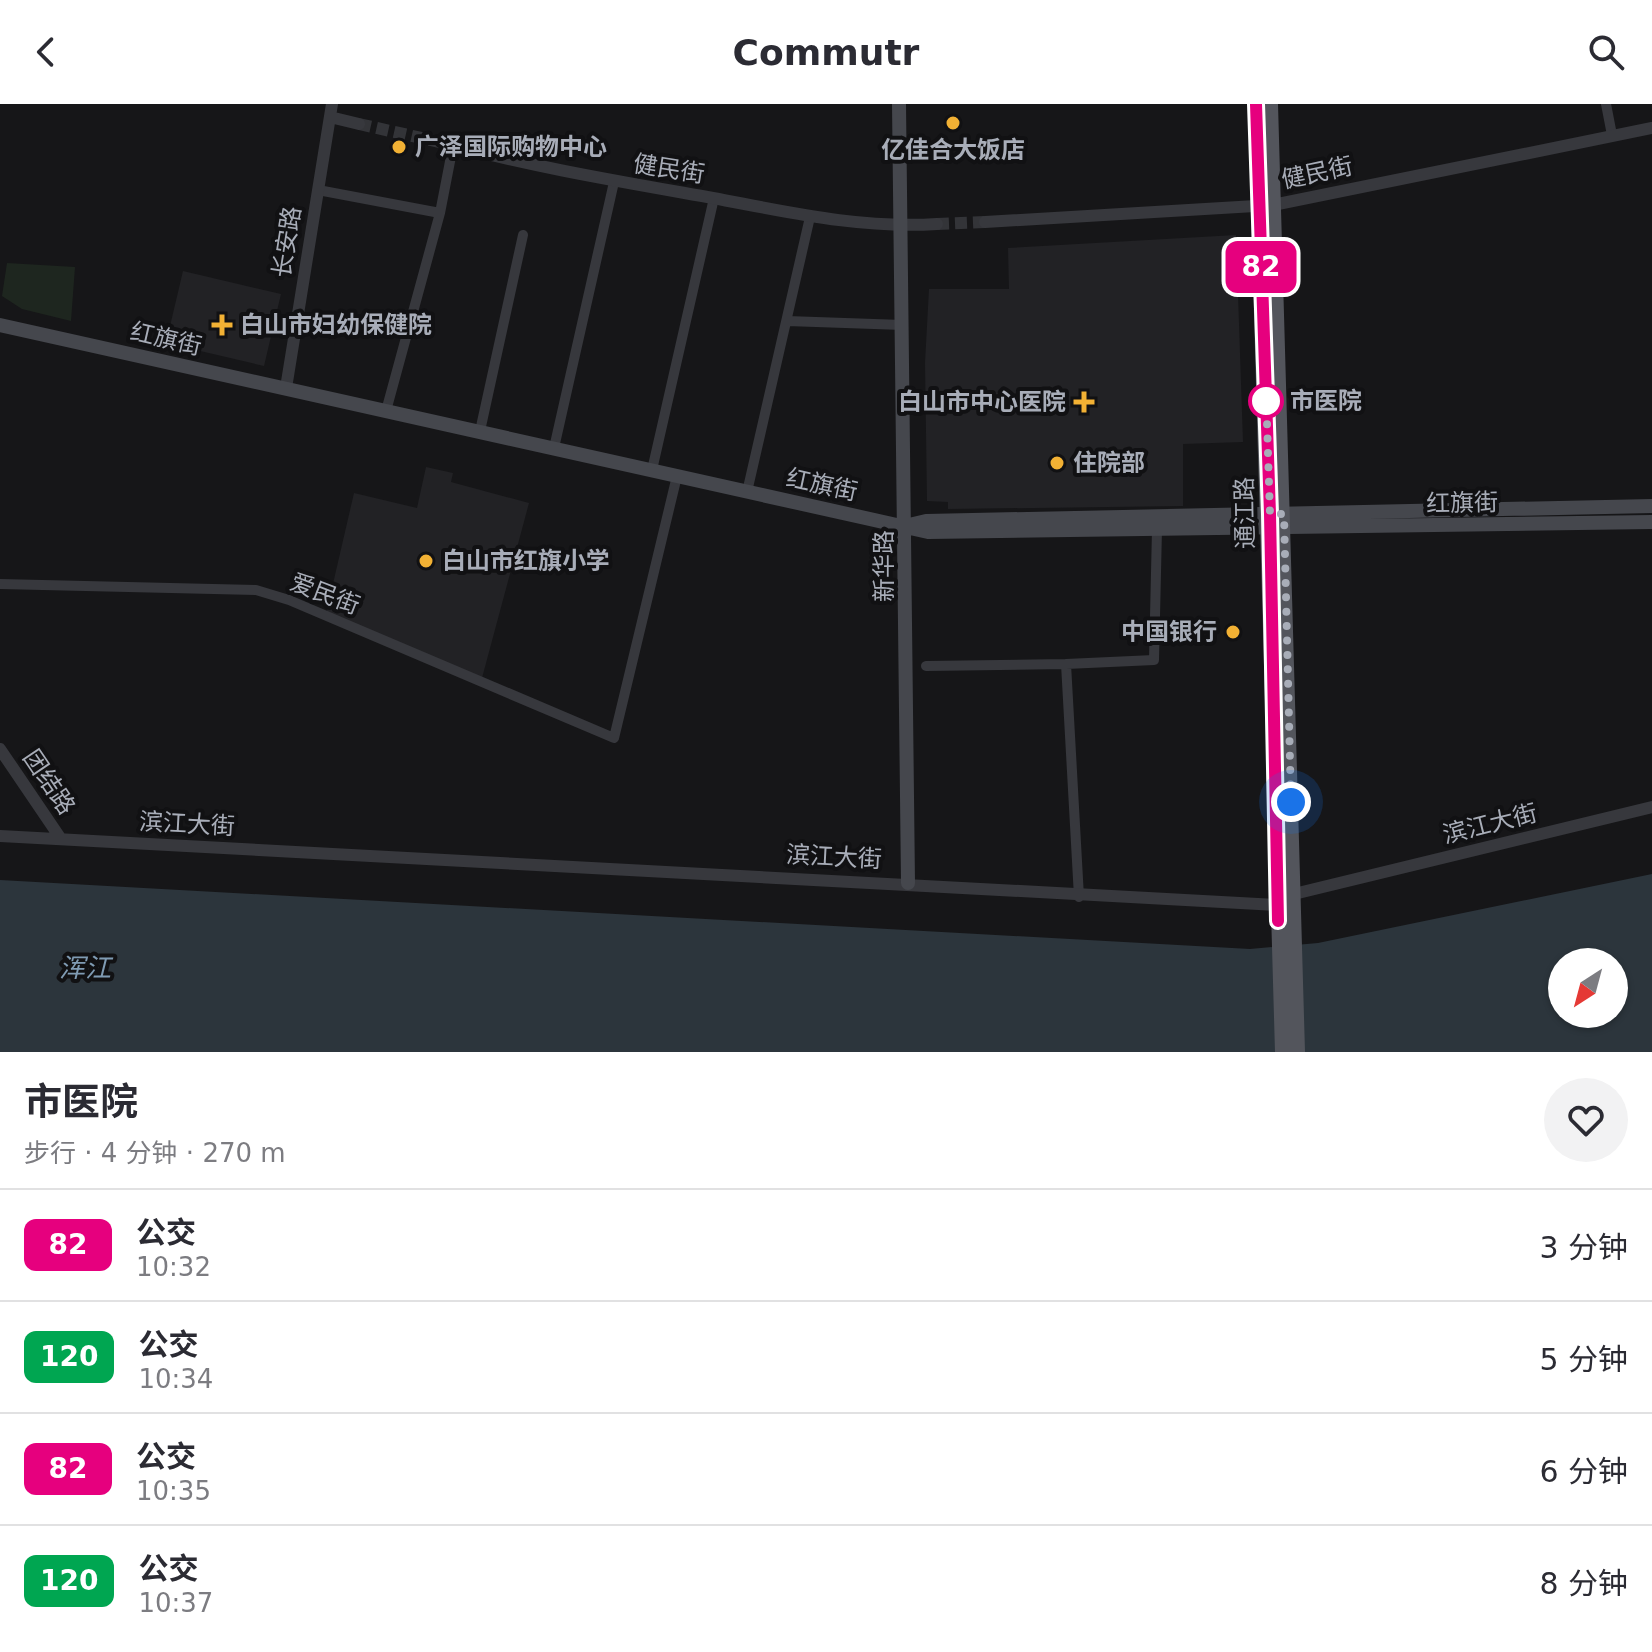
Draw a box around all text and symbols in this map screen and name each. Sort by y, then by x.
icon: back [24,30,68,74]
icon: search [1584,30,1628,74]
text: Commutr [733,32,919,73]
marker: 亿佳合大饭店 [944,114,962,132]
place label: 广泽国际购物中心 [415,133,607,161]
place label: 亿佳合大饭店 [881,136,1025,164]
marker: 广泽国际购物中心 [390,138,408,156]
street label: 健民街 [631,150,707,188]
street label: 健民街 [1279,152,1355,194]
street label: 长安路 [268,204,306,280]
line badge: 82 [1225,241,1297,293]
text: 82 [1242,250,1280,283]
place label: 白山市妇幼保健院 [240,311,432,339]
marker: 白山市妇幼保健院 [211,314,233,336]
street label: 红旗街 [128,317,204,361]
marker: 市医院 [1249,384,1283,418]
place label: 市医院 [1290,387,1362,415]
place label: 白山市中心医院 [898,388,1066,416]
marker: 白山市中心医院 [1073,391,1095,413]
place label: 住院部 [1073,449,1145,477]
marker: 住院部 [1048,454,1066,472]
street label: 红旗街 [784,464,860,506]
street label: 通江路 [1230,477,1260,549]
street label: 红旗街 [1426,488,1498,518]
street label: 新华路 [870,530,898,602]
place label: 白山市红旗小学 [442,547,610,575]
marker: 白山市红旗小学 [417,552,435,570]
street label: 爱民街 [286,568,364,620]
place label: 中国银行 [1121,618,1217,646]
marker: 中国银行 [1224,623,1242,641]
street label: 团结路 [17,744,81,820]
your location [1271,782,1311,822]
street label: 滨江大街 [1440,799,1540,849]
street label: 滨江大街 [138,808,236,840]
street label: 滨江大街 [785,841,883,873]
north arrow [1548,948,1628,1028]
map controls [1548,948,1628,1028]
water label: 浑江 [59,953,114,983]
button: heart [1544,1078,1628,1162]
text: 市医院 [24,1080,138,1124]
text: 步行 · 4 分钟 · 270 m [24,1138,286,1168]
text: 公交 [136,1215,196,1250]
text: 82 [49,1228,87,1261]
text: 3 分钟 [1539,1230,1628,1265]
text: 10:32 [136,1252,211,1282]
text: 公交 [138,1327,198,1362]
text: 120 [40,1340,98,1373]
text: 5 分钟 [1539,1342,1628,1377]
text: 10:34 [138,1364,213,1394]
text: 公交 [136,1439,196,1474]
text: 82 [49,1452,87,1485]
text: 6 分钟 [1539,1454,1628,1489]
text: 10:35 [136,1476,211,1506]
text: 公交 [138,1551,198,1586]
text: 120 [40,1564,98,1597]
text: 8 分钟 [1539,1566,1628,1601]
text: 10:37 [138,1588,213,1618]

